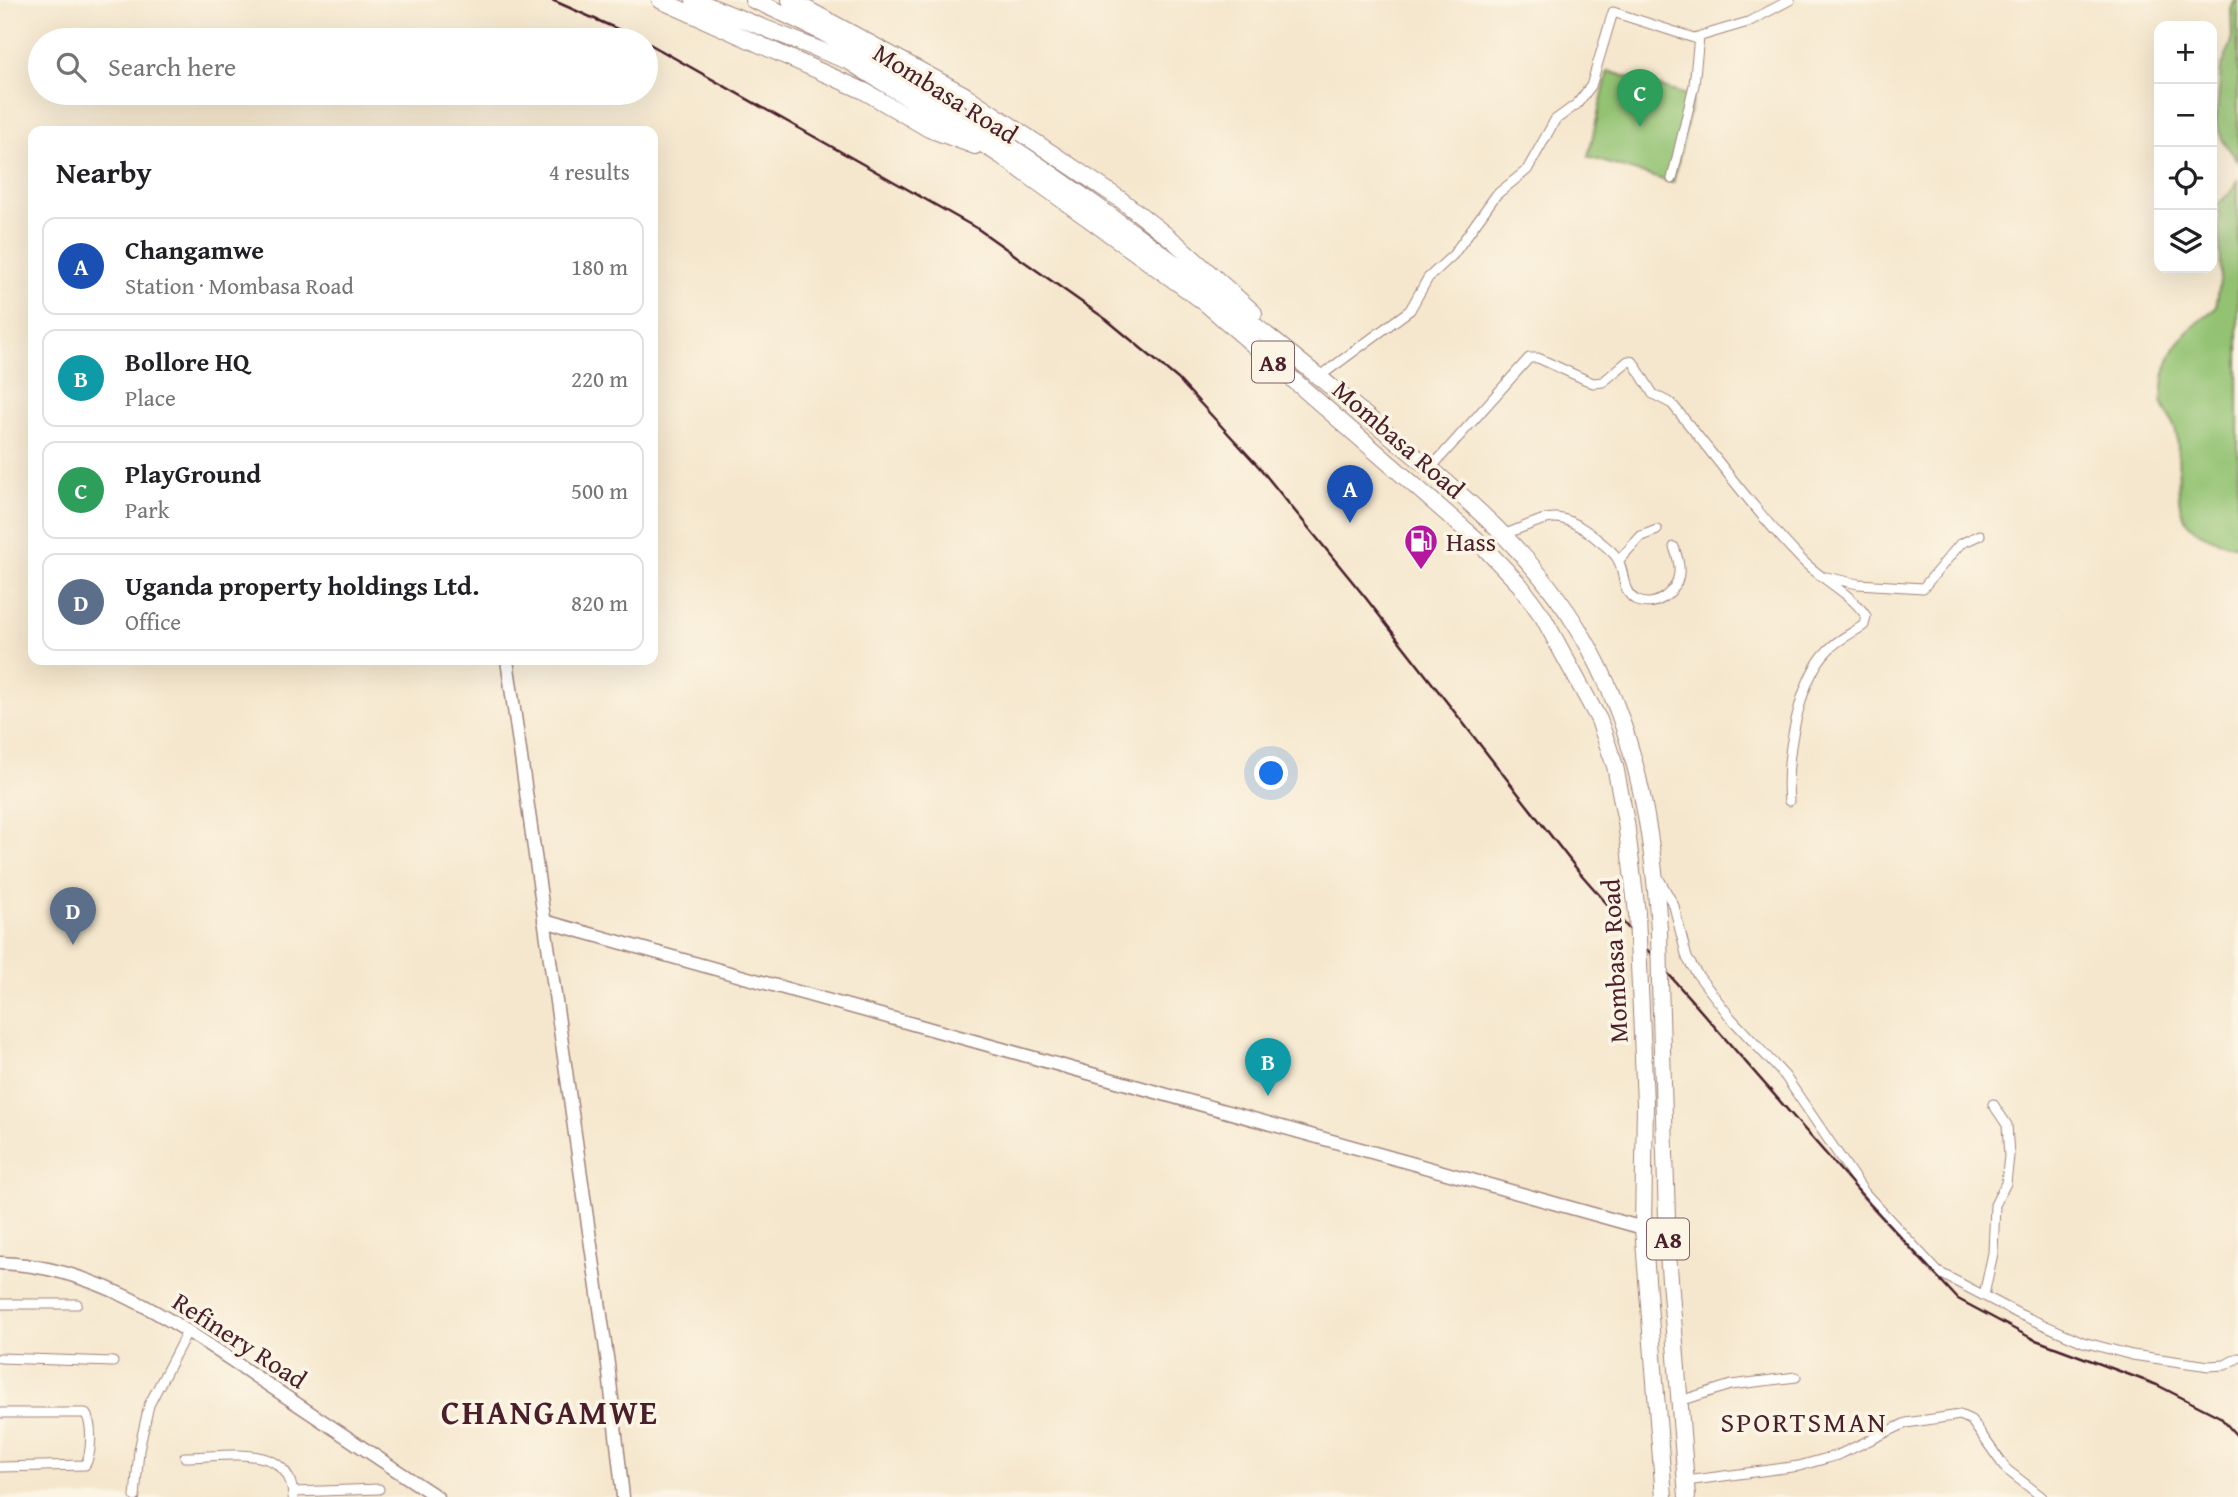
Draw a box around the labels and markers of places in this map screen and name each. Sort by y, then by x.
pin: C [1617,69,1663,127]
pin: A [1327,465,1373,523]
fuel station icon: Hass [1402,522,1440,571]
place label: Hass [1446,522,1496,561]
pin: D [50,887,96,945]
pin: B [1245,1038,1291,1096]

